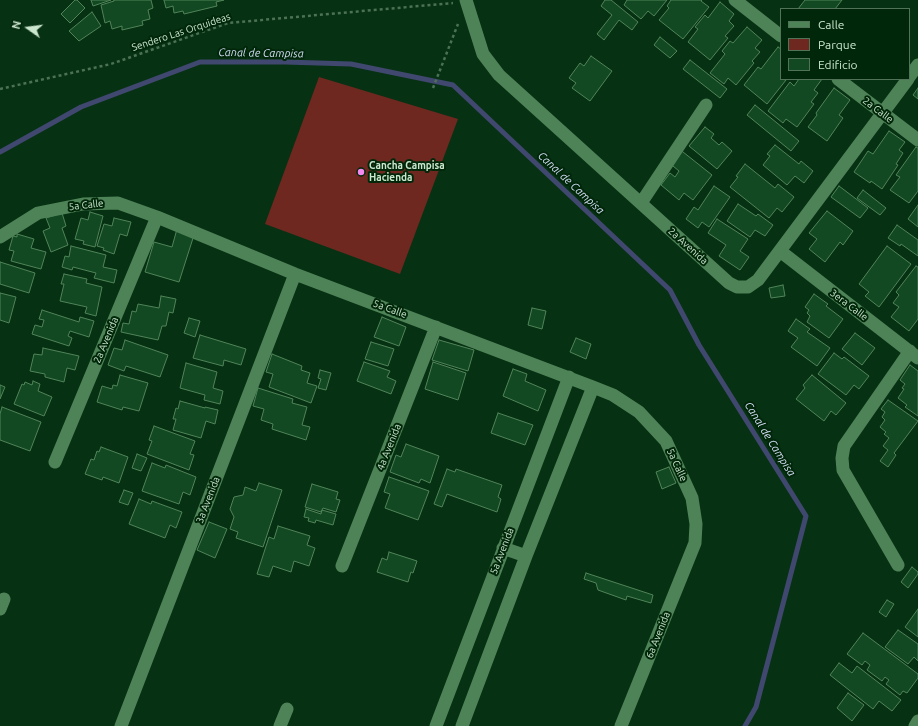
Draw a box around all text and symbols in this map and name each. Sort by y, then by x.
north arrow [8,8,48,48]
legend [780,8,910,80]
street label: Sendero Las Orquideas [130,10,232,54]
text: Calle [818,18,844,31]
text: N [10,20,23,31]
text: Parque [818,38,856,51]
water label: Canal de Campisa [218,46,304,60]
text: Edificio [818,58,858,71]
street label: 2a Calle [860,95,896,125]
water label: Canal de Campisa [535,149,607,217]
place label: Cancha Campisa Hacienda [369,160,445,184]
marker: Cancha Campisa Hacienda [356,167,366,177]
street label: 5a Calle [68,197,104,213]
street label: 2a Avenida [666,225,710,267]
street label: 3era Calle [828,287,870,323]
street label: 5a Calle [371,297,409,321]
street label: 2a Avenida [91,315,121,365]
water label: Canal de Campisa [742,399,798,479]
street label: 4a Avenida [374,422,404,472]
street label: 5a Calle [664,447,690,483]
street label: 3a Avenida [194,475,222,525]
street label: 5a Avenida [488,526,516,576]
street label: 6a Avenida [643,610,673,660]

